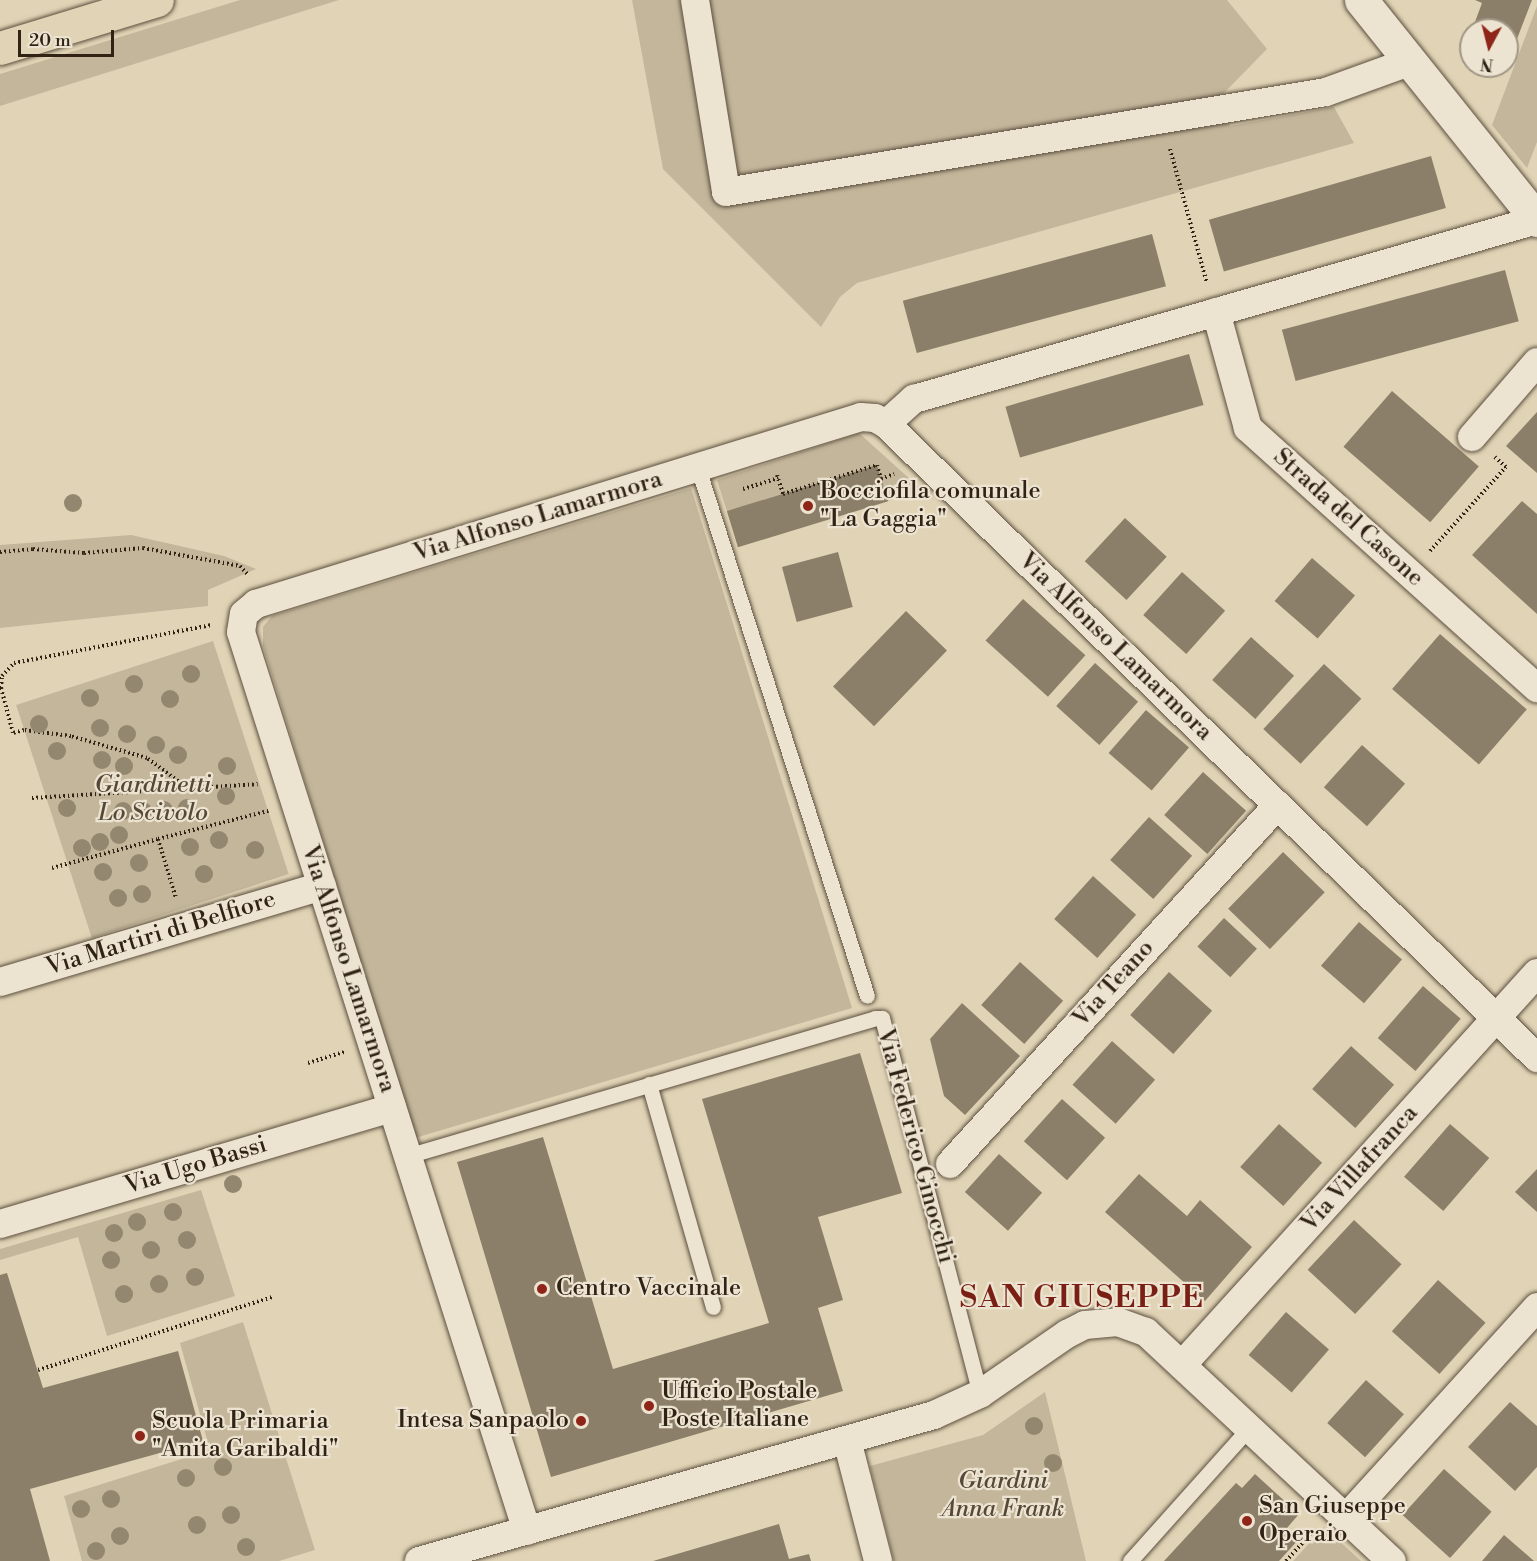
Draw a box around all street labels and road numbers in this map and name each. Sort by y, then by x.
street label: Strada del Casone [1267,443,1429,593]
street label: Via Alfonso Lamarmora [410,465,666,569]
street label: Via Alfonso Lamarmora [1012,547,1218,747]
street label: Via Alfonso Lamarmora [294,842,402,1096]
street label: Via Martiri di Belfiore [43,885,279,983]
street label: Via Teano [1067,934,1161,1034]
street label: Via Federico Ginocchi [870,1025,960,1267]
street label: Via Villafranca [1296,1100,1424,1238]
street label: Via Ugo Bassi [122,1131,270,1201]

